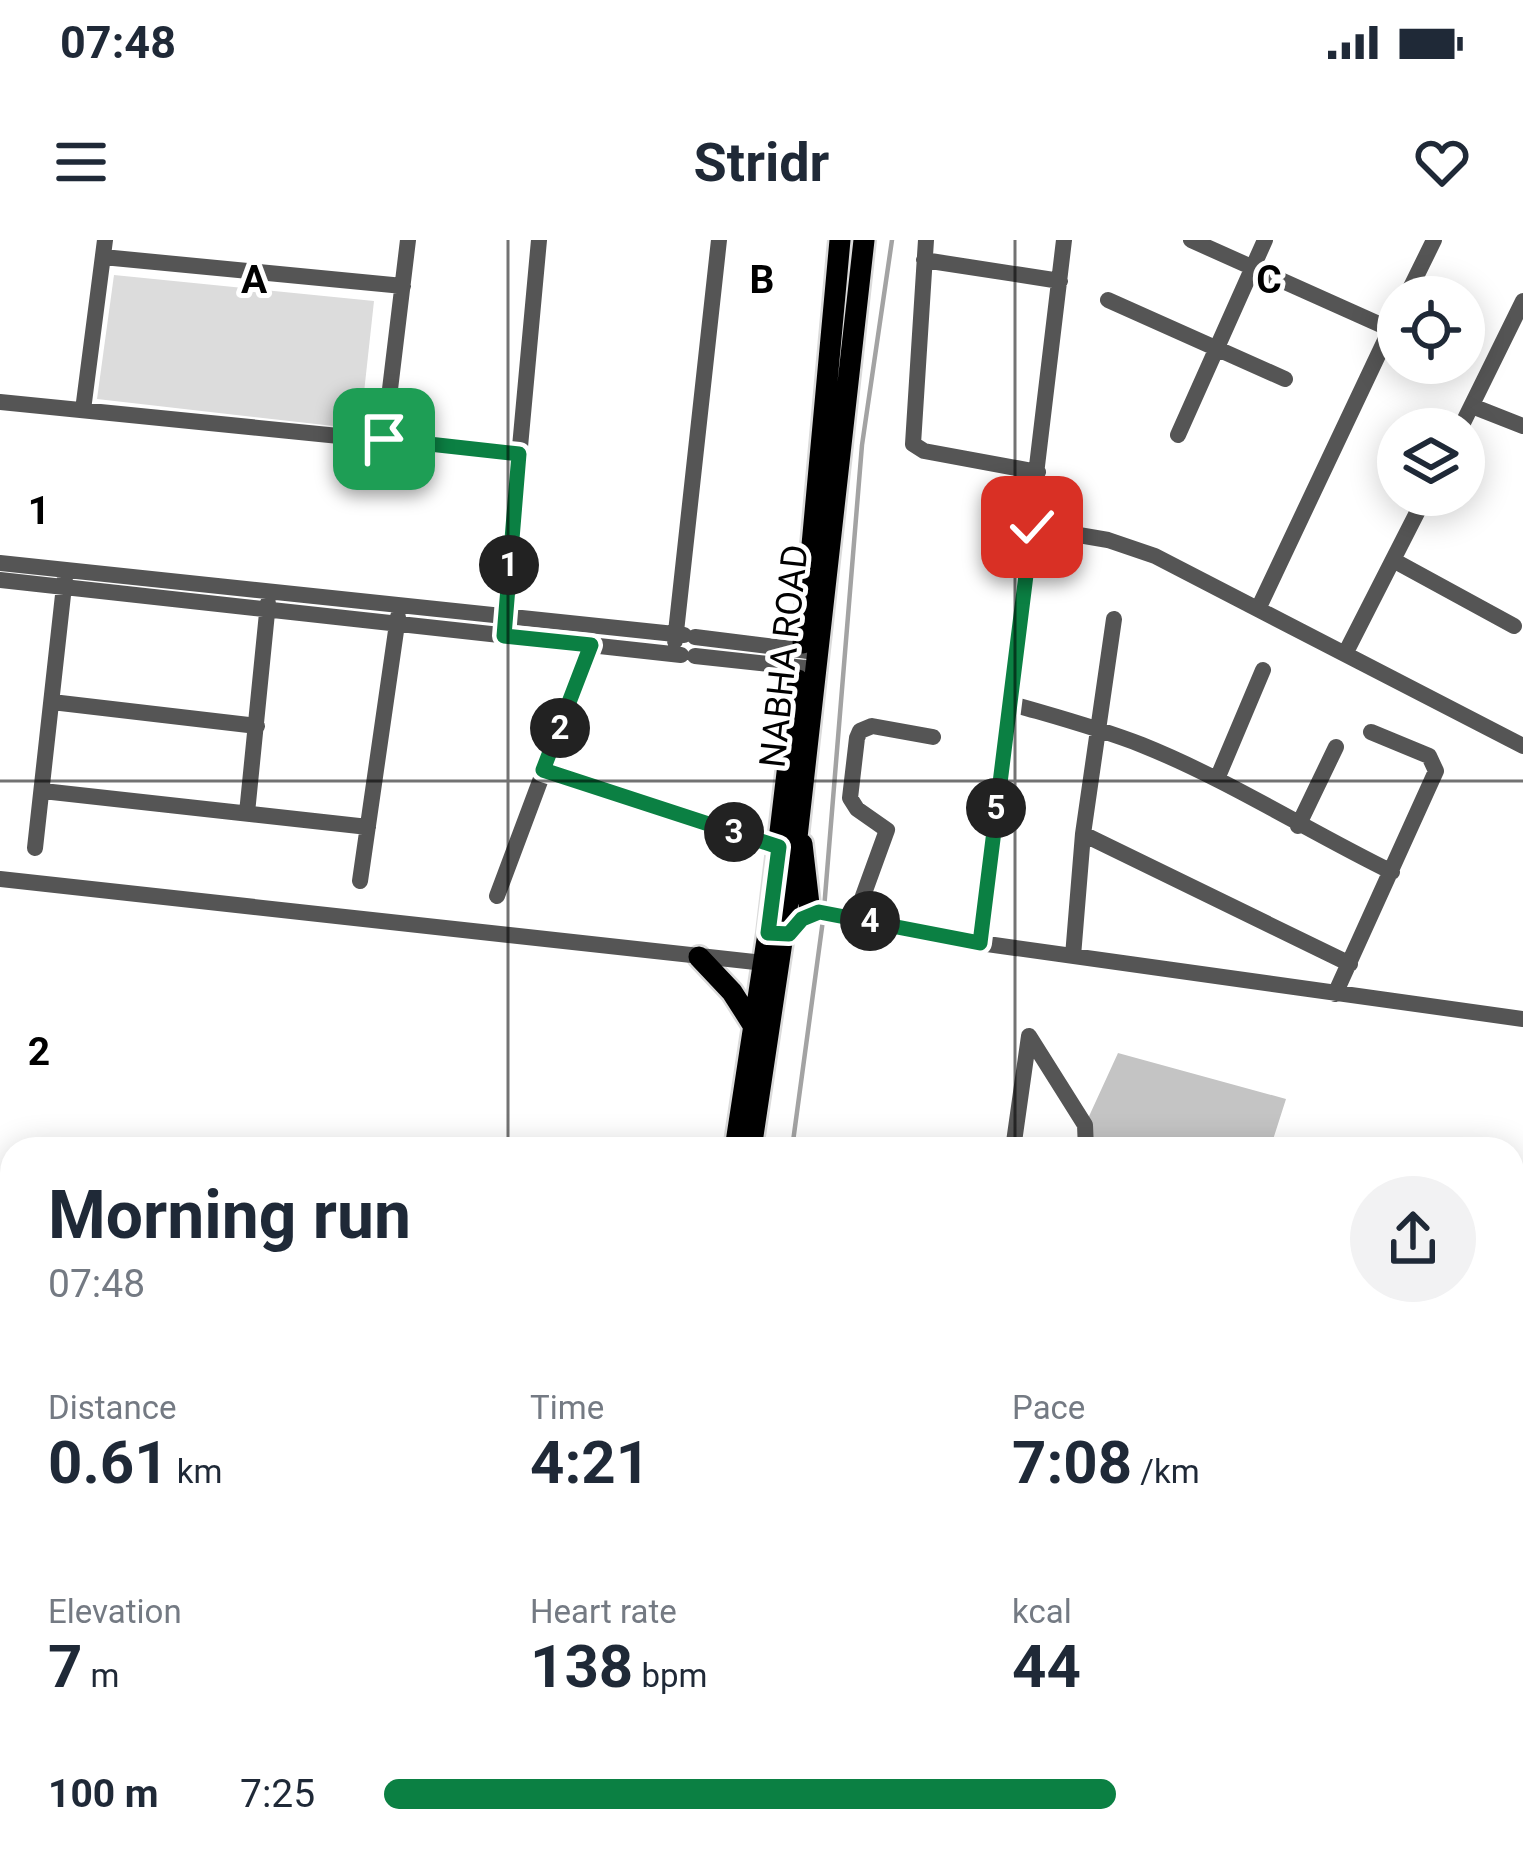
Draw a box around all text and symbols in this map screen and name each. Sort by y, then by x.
text: 07:48 [60,16,176,69]
icon: menu [48,129,114,195]
icon: heart [1409,129,1475,195]
text: Stridr [694,131,829,194]
text: A [241,257,268,303]
text: B [750,257,774,303]
text: C [1256,257,1282,303]
map controls [1377,276,1485,516]
button: locate [1377,276,1485,384]
pin [333,388,435,490]
icon: arrive [351,406,417,472]
button: layers [1377,408,1485,516]
pin [981,476,1083,578]
text: 1 [28,488,50,534]
icon: check [999,494,1065,560]
pin: 1 [479,535,539,595]
street label: NABHA ROAD [751,543,817,770]
text: 1 [500,545,518,584]
pin: 2 [530,698,590,758]
text: 2 [551,708,569,747]
pin: 5 [966,778,1026,838]
text: 5 [987,788,1005,827]
pin: 3 [704,802,764,862]
text: 3 [725,812,743,851]
pin: 4 [840,891,900,951]
text: 4 [861,901,879,940]
text: 2 [28,1029,50,1075]
button: share [1350,1176,1476,1302]
text: Morning run [48,1177,411,1254]
text: 07:48 [48,1261,145,1307]
text: Distance [48,1388,176,1427]
text: Time [530,1388,604,1427]
text: Pace [1012,1388,1085,1427]
text: 0.61 [48,1427,169,1498]
text: 4:21 [530,1427,650,1498]
text: 7:08 [1012,1427,1132,1498]
text: km [169,1452,223,1491]
text: /km [1132,1452,1200,1491]
text: Elevation [48,1592,182,1631]
text: Heart rate [530,1592,677,1631]
text: kcal [1012,1592,1072,1631]
text: 7 [48,1631,82,1702]
text: 138 [530,1631,633,1702]
text: 44 [1012,1631,1081,1702]
text: m [82,1656,120,1695]
text: bpm [633,1656,707,1695]
text: 100 m [48,1771,159,1817]
text: 7:25 [240,1771,315,1817]

